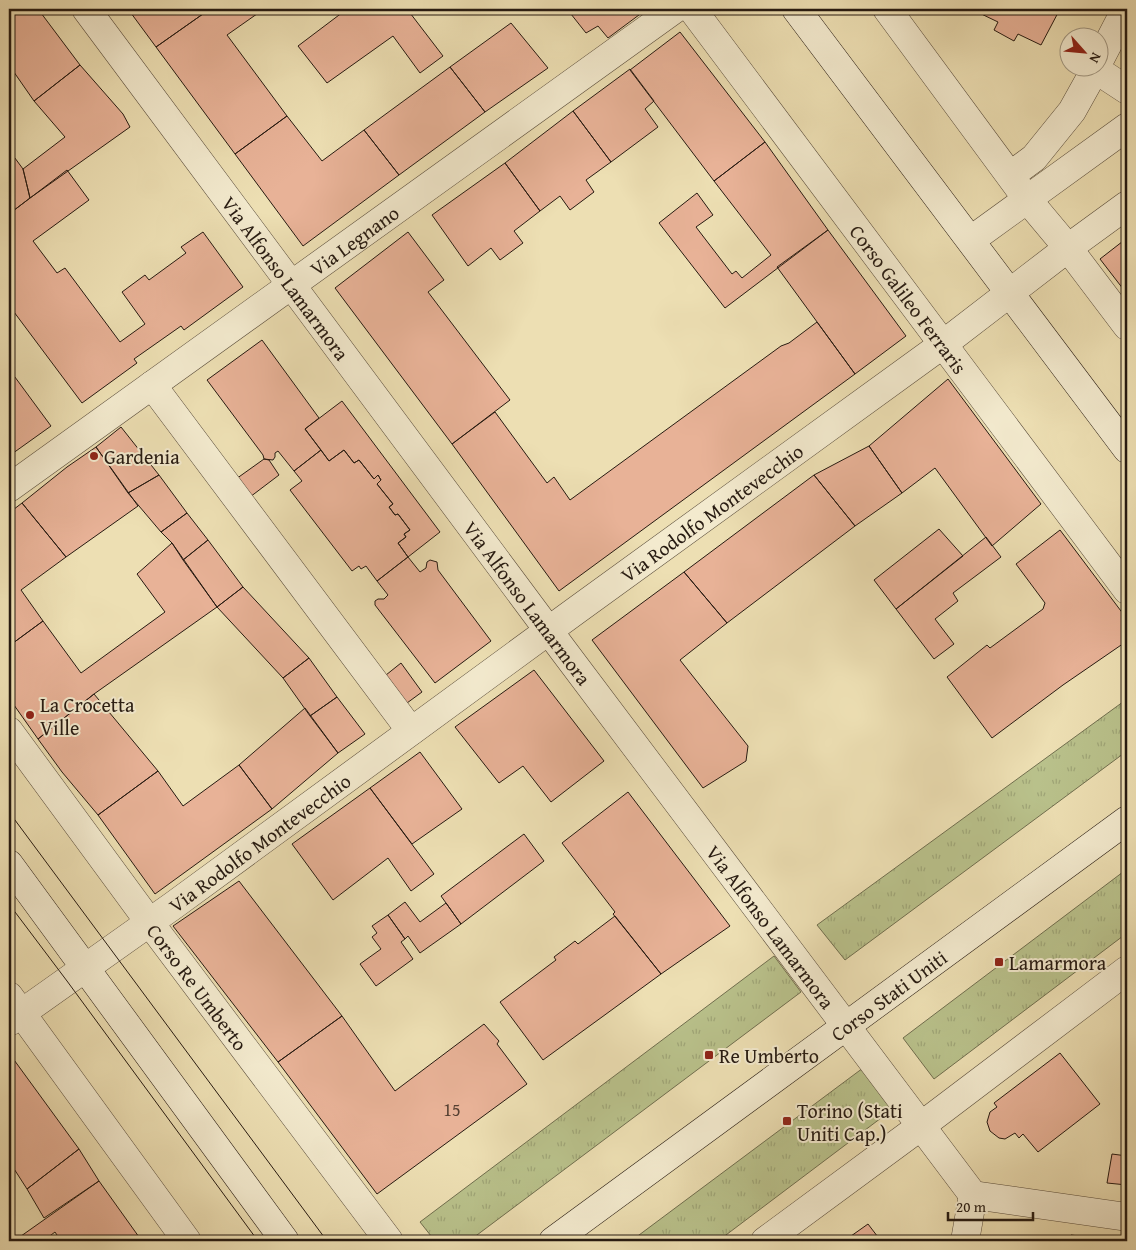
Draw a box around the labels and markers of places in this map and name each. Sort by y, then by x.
place label: Gardenia [104,442,180,471]
marker: Gardenia [88,450,100,462]
place label: La Crocetta Ville [40,690,135,742]
marker: La Crocetta Ville [24,709,36,721]
place label: Lamarmora [1009,948,1107,977]
marker: Lamarmora [993,956,1005,968]
place label: Re Umberto [719,1041,819,1070]
marker: Re Umberto [703,1049,715,1061]
place label: Torino (Stati Uniti Cap.) [797,1096,903,1148]
marker: Torino (Stati Uniti Cap.) [781,1115,793,1127]

